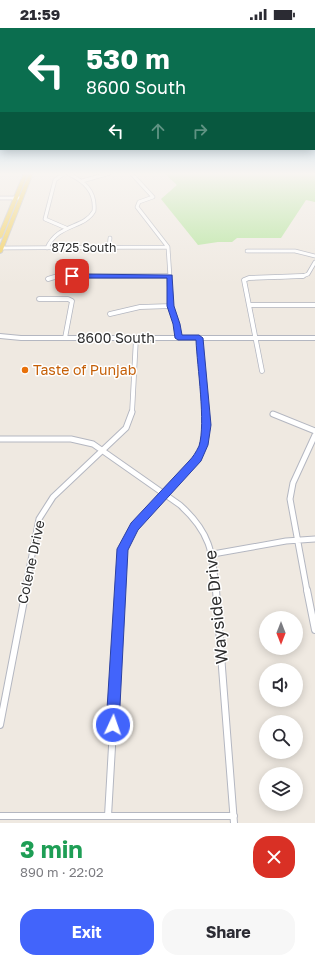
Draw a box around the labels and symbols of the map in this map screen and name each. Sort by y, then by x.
street label: 8725 South [52,240,116,255]
pin [55,259,89,293]
street label: 8600 South [77,329,155,346]
place label: Taste of Punjab [33,361,136,378]
marker: Taste of Punjab [20,365,30,375]
street label: Colene Drive [13,518,48,605]
street label: Wayside Drive [199,549,232,665]
north arrow [259,611,303,655]
position arrow [92,704,134,746]

